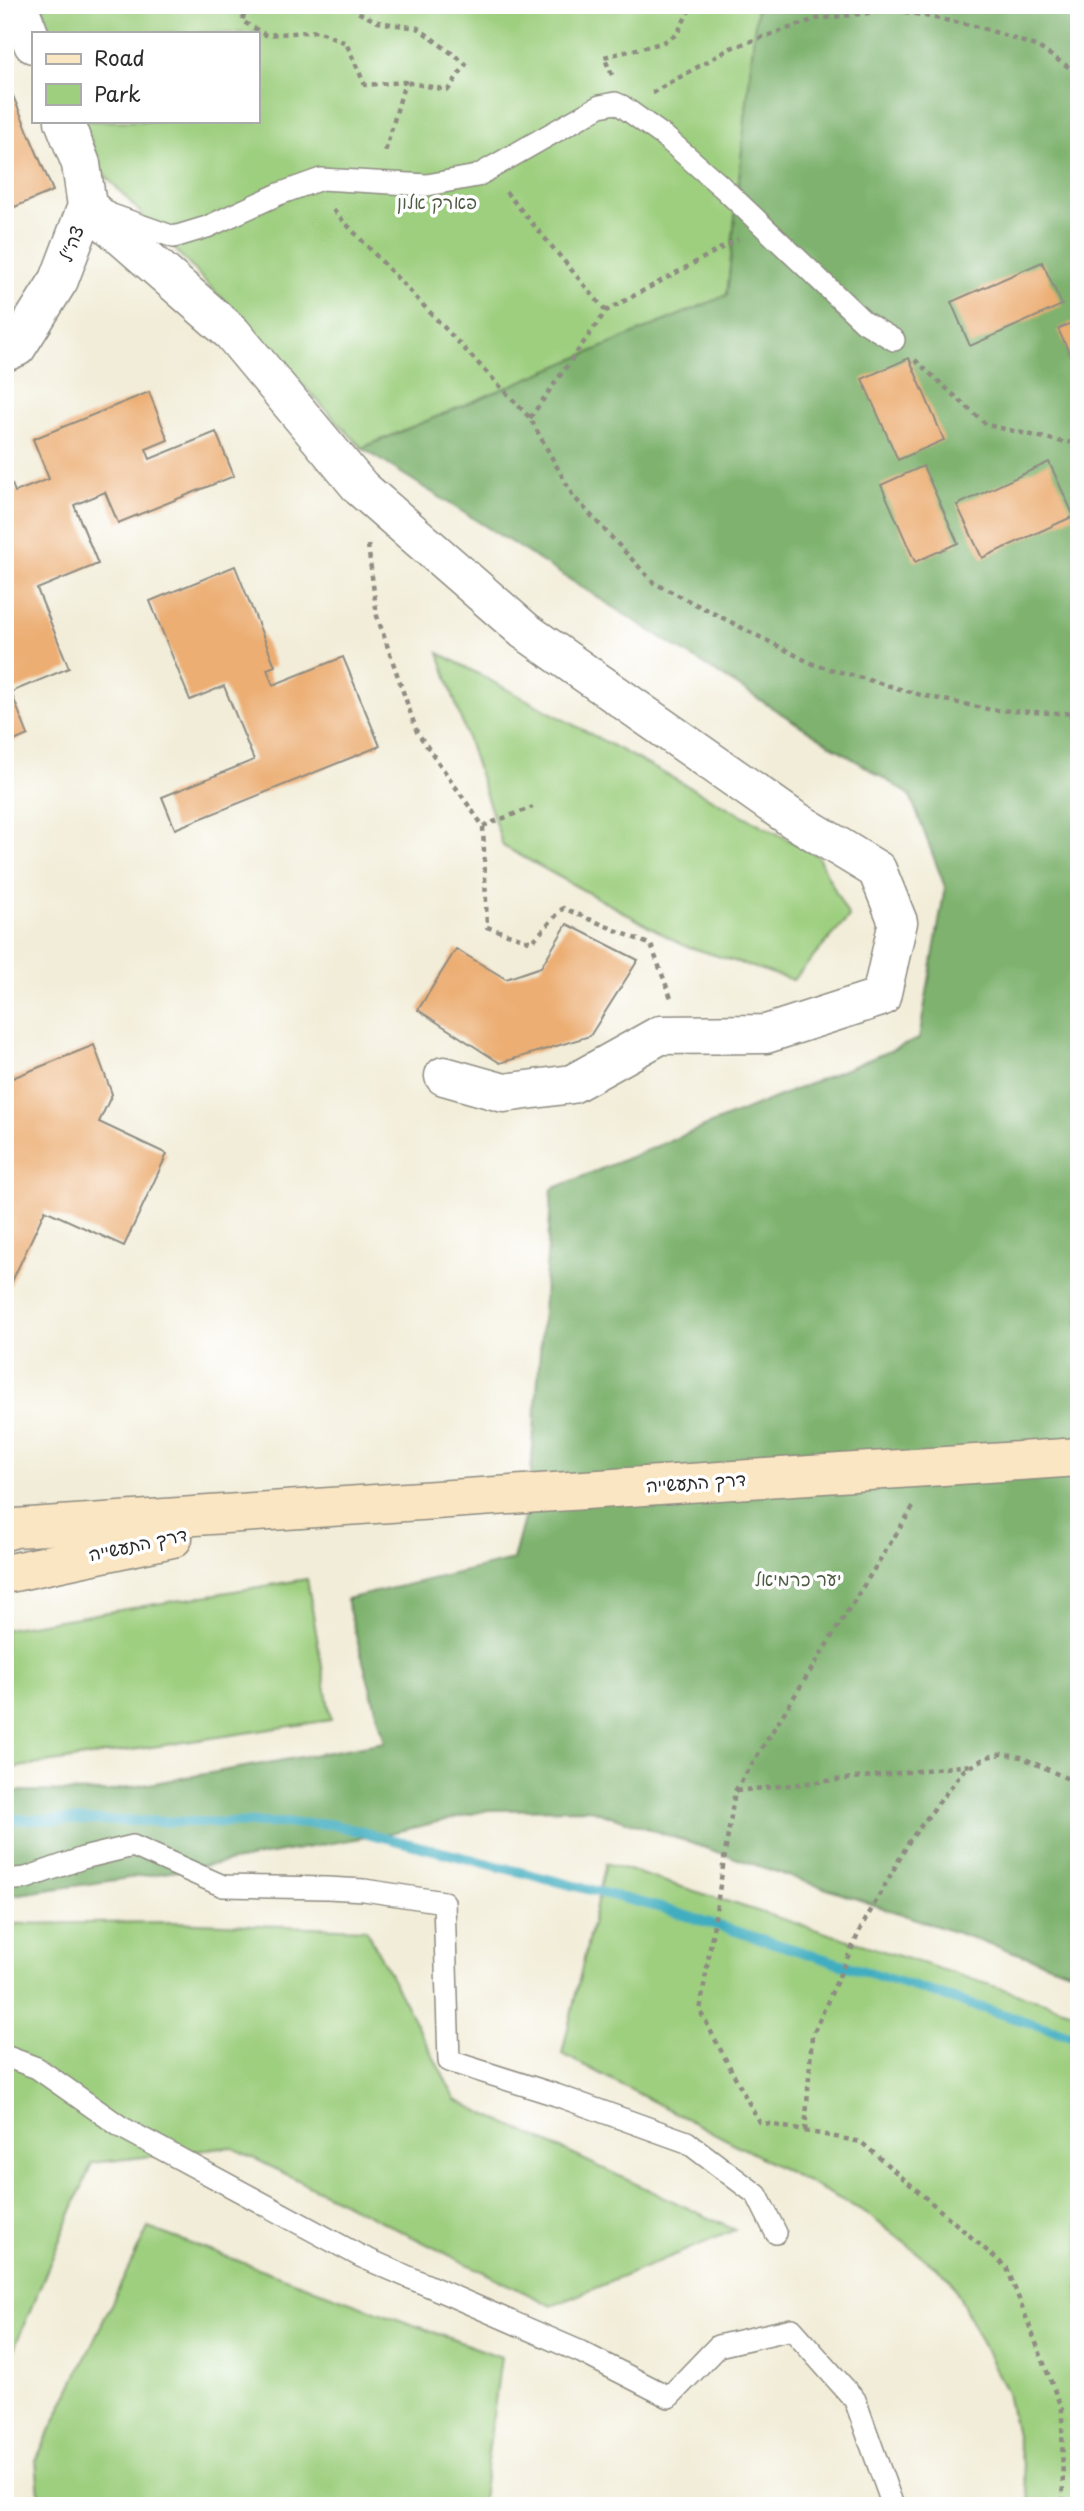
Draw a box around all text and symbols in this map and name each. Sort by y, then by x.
legend [32,32,259,122]
text: Road [94,41,145,73]
text: Park [94,77,141,109]
park label: פארק אלון [397,188,477,215]
street label: צה״ל [51,221,90,265]
street label: דרך התעשייה [645,1465,747,1498]
street label: דרך התעשייה [86,1520,190,1567]
park label: יער כרמיאל [755,1565,841,1592]

